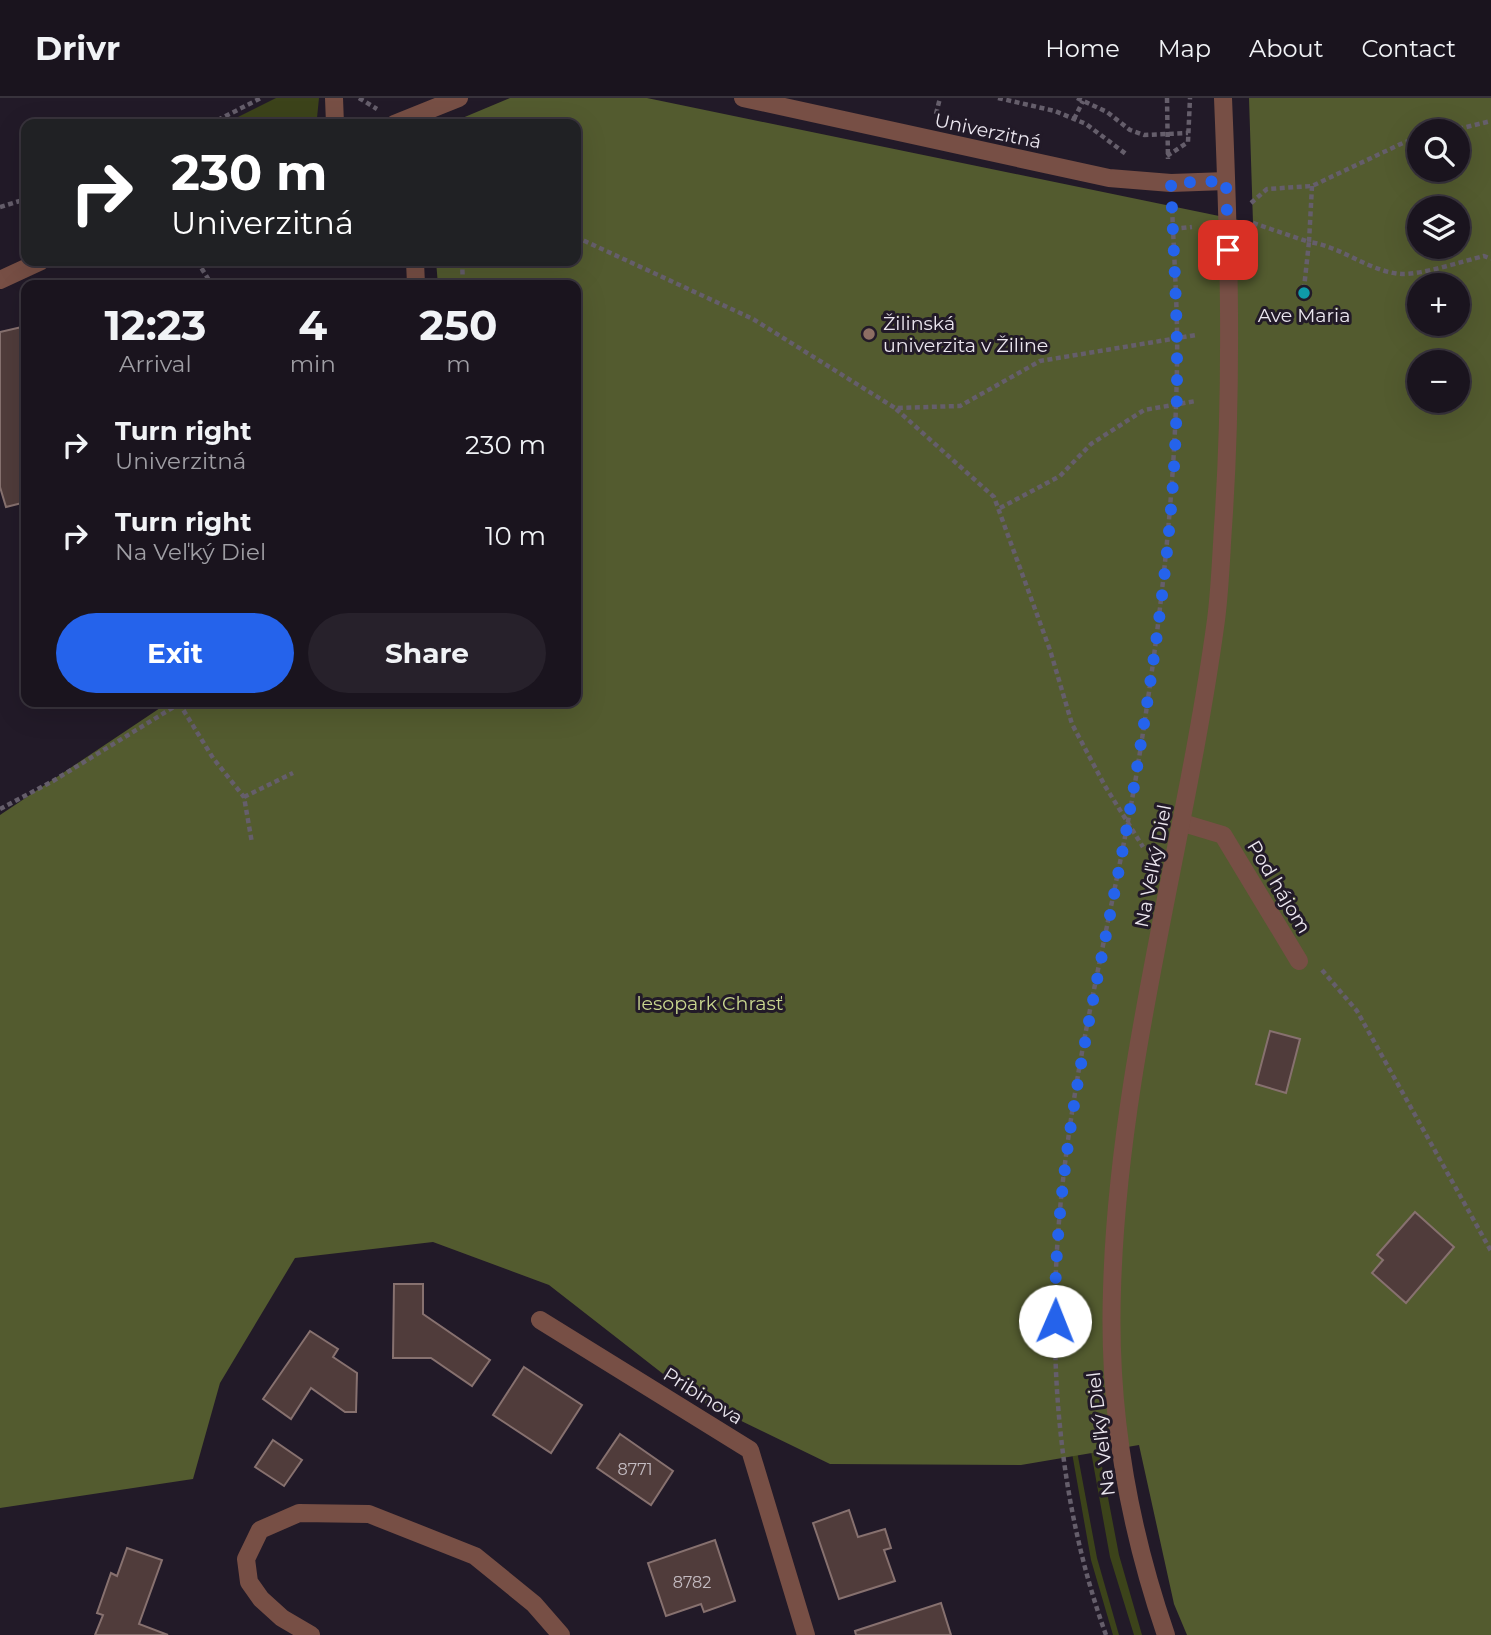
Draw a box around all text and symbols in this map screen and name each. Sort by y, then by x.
text: Drivr [35,28,120,68]
text: Home [1045,34,1120,63]
text: Map [1158,34,1211,63]
text: About [1249,34,1323,63]
text: Contact [1361,34,1456,63]
street label: Univerzitná [933,108,1043,154]
map controls [1407,119,1470,413]
button: search [1407,119,1470,182]
text: 230 m [171,143,327,202]
icon: right [56,147,147,238]
button: layers [1407,196,1470,259]
text: Univerzitná [171,203,354,242]
pin [1198,220,1258,280]
icon: arrive [1209,231,1247,269]
button: + [1407,273,1470,336]
marker: Ave Maria [1296,285,1312,301]
text: 12:23 [104,299,206,351]
text: 4 [298,299,327,351]
text: 250 [419,299,498,351]
place label: Ave Maria [1258,304,1350,327]
place label: Žilinská univerzita v Žiline [883,312,1048,357]
marker: Žilinská univerzita v Žiline [861,326,877,342]
text: Arrival [119,350,192,378]
text: min [290,350,336,378]
text: m [446,350,471,378]
button: − [1407,350,1470,413]
text: Turn right [115,415,251,447]
icon: right [56,426,94,464]
text: 230 m [465,429,546,461]
text: Univerzitná [115,447,246,475]
text: Turn right [115,506,251,538]
icon: right [56,517,94,555]
text: 10 m [485,520,546,552]
text: Na Veľký Diel [115,538,266,566]
button: Exit [56,613,294,693]
button: Share [308,613,546,693]
street label: Na Veľký Diel [1130,803,1176,929]
street label: Pod hájom [1242,836,1316,938]
park label: lesopark Chrasť [637,992,784,1015]
position arrow [1018,1284,1092,1358]
street label: Pribinova [659,1363,747,1429]
street label: Na Veľký Diel [1082,1371,1120,1497]
house number: 8771 [618,1460,653,1479]
house number: 8782 [673,1573,711,1592]

